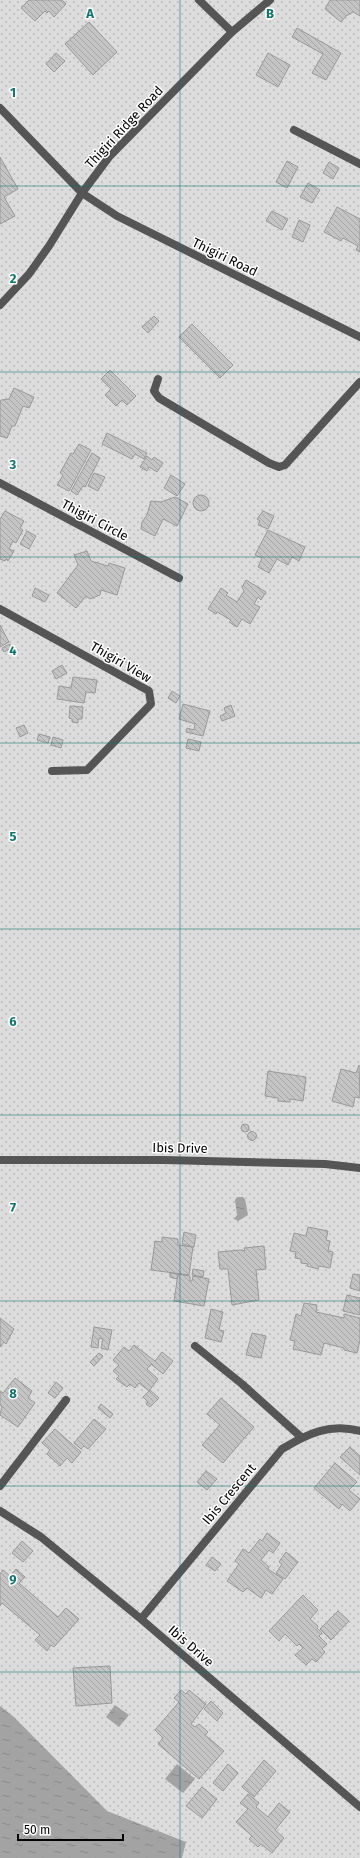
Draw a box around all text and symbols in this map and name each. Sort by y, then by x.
text: A [85,6,94,21]
text: B [266,6,274,21]
street label: Thigiri Ridge Road [82,83,166,171]
text: 1 [10,85,16,100]
street label: Thigiri Road [190,235,260,279]
text: 2 [10,271,17,286]
text: 3 [9,457,17,472]
street label: Thigiri Circle [59,496,131,544]
street label: Thigiri View [88,639,155,686]
text: 4 [9,643,17,658]
text: 5 [10,829,17,844]
text: 6 [9,1014,17,1029]
street label: Ibis Drive [152,1140,208,1156]
text: 7 [10,1200,16,1215]
text: 8 [9,1386,17,1401]
street label: Ibis Crescent [199,1460,259,1528]
text: 9 [9,1572,17,1587]
street label: Ibis Drive [165,1622,217,1670]
scale bar [18,1816,123,1842]
text: 50 m [24,1823,50,1837]

